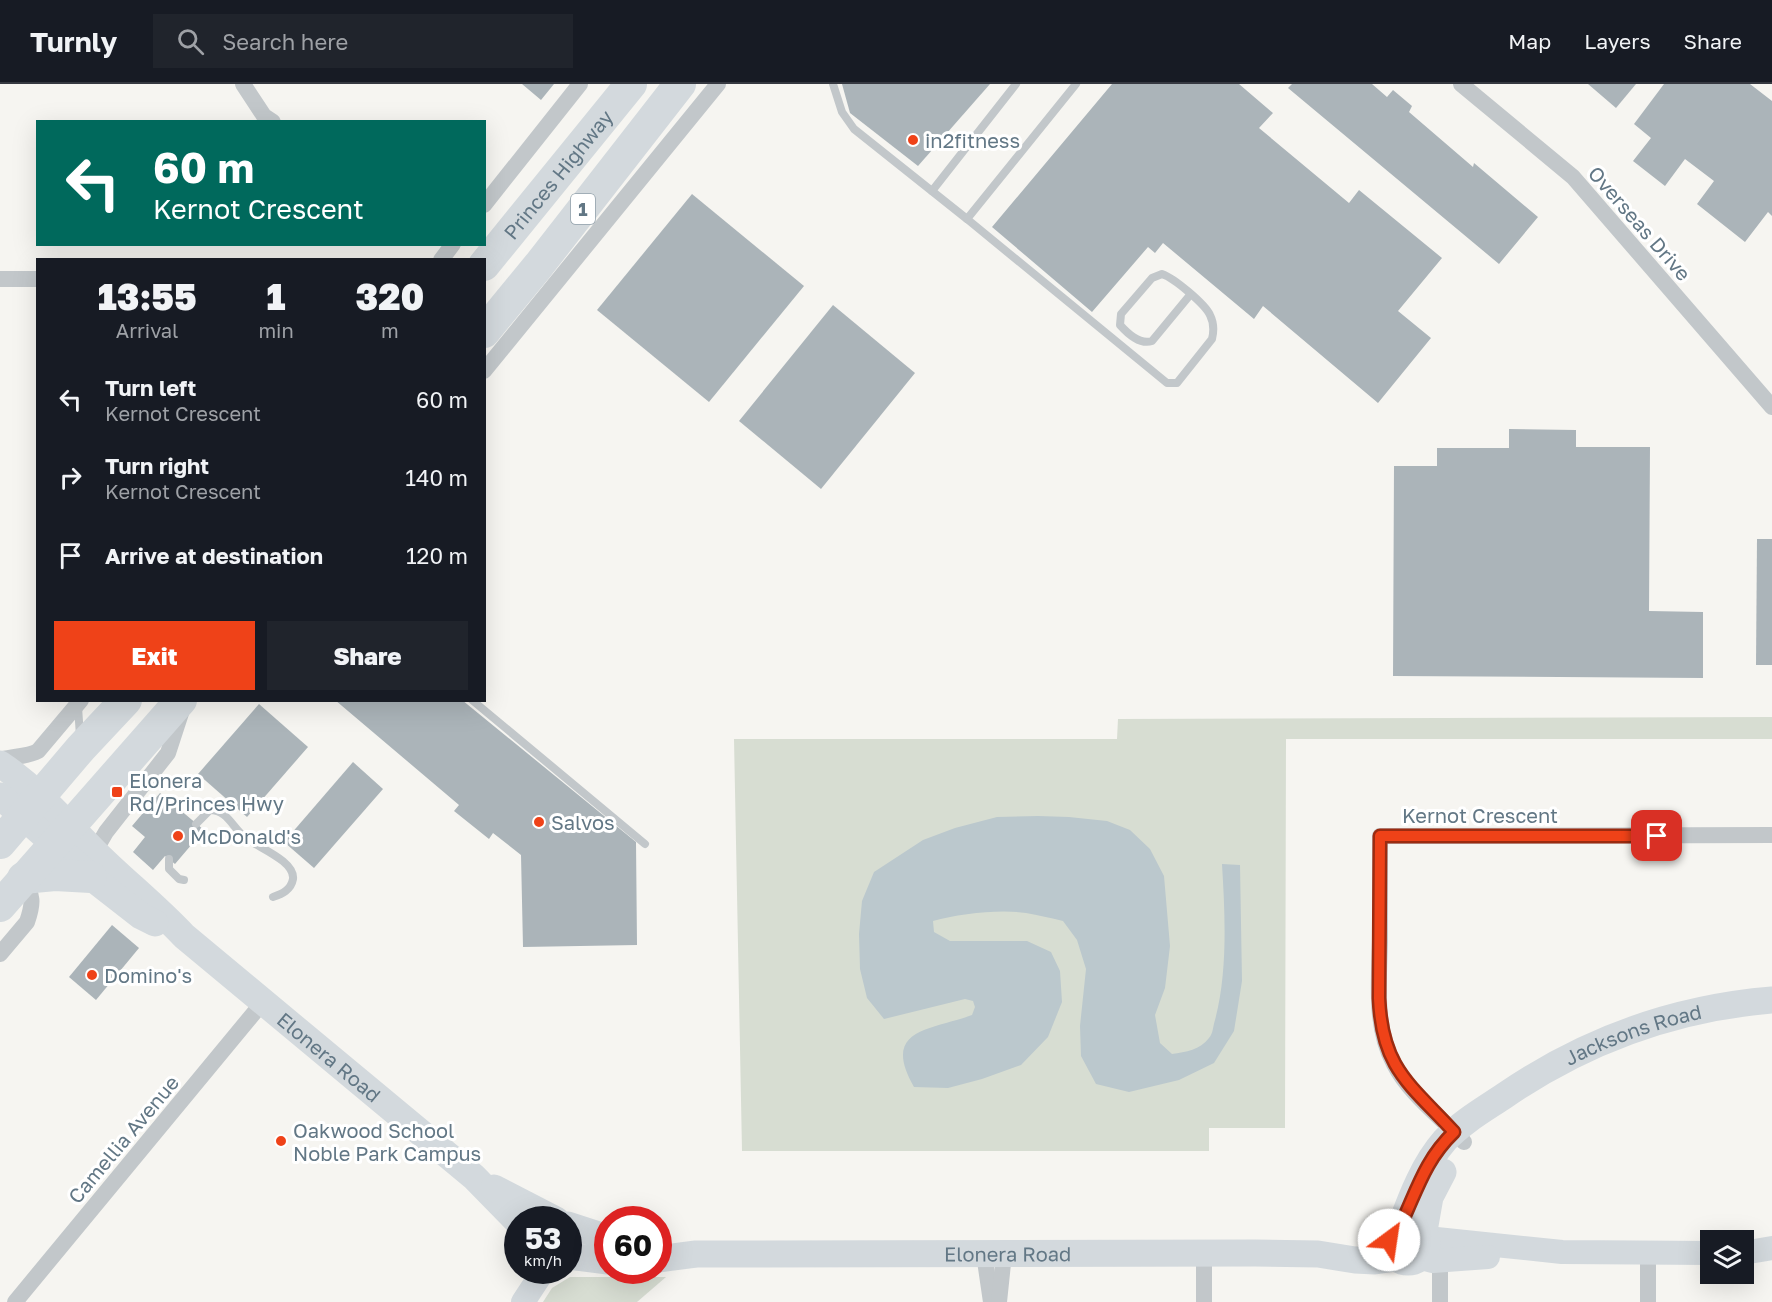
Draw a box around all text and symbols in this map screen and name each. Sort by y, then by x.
search box [153,14,573,68]
text: Turnly [30,25,117,58]
icon: search [174,25,207,58]
text: Search here [222,28,348,55]
text: Map [1508,28,1551,54]
text: Layers [1584,28,1651,54]
text: Share [1684,28,1742,54]
street label: Princes Highway [498,105,617,244]
place label: in2fitness [925,128,1020,152]
marker: in2fitness [906,133,920,147]
text: 60 m [153,142,254,192]
icon: left [54,144,132,222]
street label: Overseas Drive [1584,161,1696,285]
text: Kernot Crescent [153,193,364,225]
road number: 1 [571,194,595,224]
text: 13:55 [98,275,197,318]
text: 1 [267,275,286,318]
text: 320 [355,275,424,318]
text: Arrival [116,318,179,342]
text: min [258,318,294,342]
text: m [381,318,399,342]
text: Turn left [105,374,196,401]
icon: left [54,383,87,416]
text: 60 m [416,386,468,413]
text: Kernot Crescent [105,401,261,425]
text: Turn right [105,452,209,479]
icon: right [54,461,87,494]
text: 140 m [405,464,468,491]
text: Kernot Crescent [105,479,261,503]
icon: arrive [54,539,87,572]
text: Arrive at destination [105,542,323,569]
text: 120 m [406,542,468,569]
button: Exit [54,621,255,690]
button: Share [267,621,468,690]
place label: Elonera Rd/Princes Hwy [129,768,284,815]
marker: Elonera Rd/Princes Hwy [110,785,124,799]
street label: Kernot Crescent [1402,803,1558,827]
place label: Salvos [551,810,615,834]
pin [1631,810,1682,861]
marker: Salvos [532,815,546,829]
icon: arrive [1640,819,1673,852]
place label: McDonald's [190,824,301,848]
marker: McDonald's [171,829,185,843]
place label: Domino's [104,963,192,987]
marker: Domino's [85,968,99,982]
street label: Jacksons Road [1560,999,1704,1070]
street label: Elonera Road [273,1007,386,1107]
street label: Camellia Avenue [63,1070,183,1208]
place label: Oakwood School Noble Park Campus [293,1118,481,1165]
marker: Oakwood School Noble Park Campus [274,1134,288,1148]
speed limit sign: 60 [594,1206,672,1284]
position arrow [1357,1208,1421,1272]
text: 53 [525,1220,561,1256]
map controls [1700,1230,1754,1284]
button: layers [1700,1230,1754,1284]
street label: Elonera Road [944,1241,1071,1266]
text: km/h [524,1251,562,1269]

